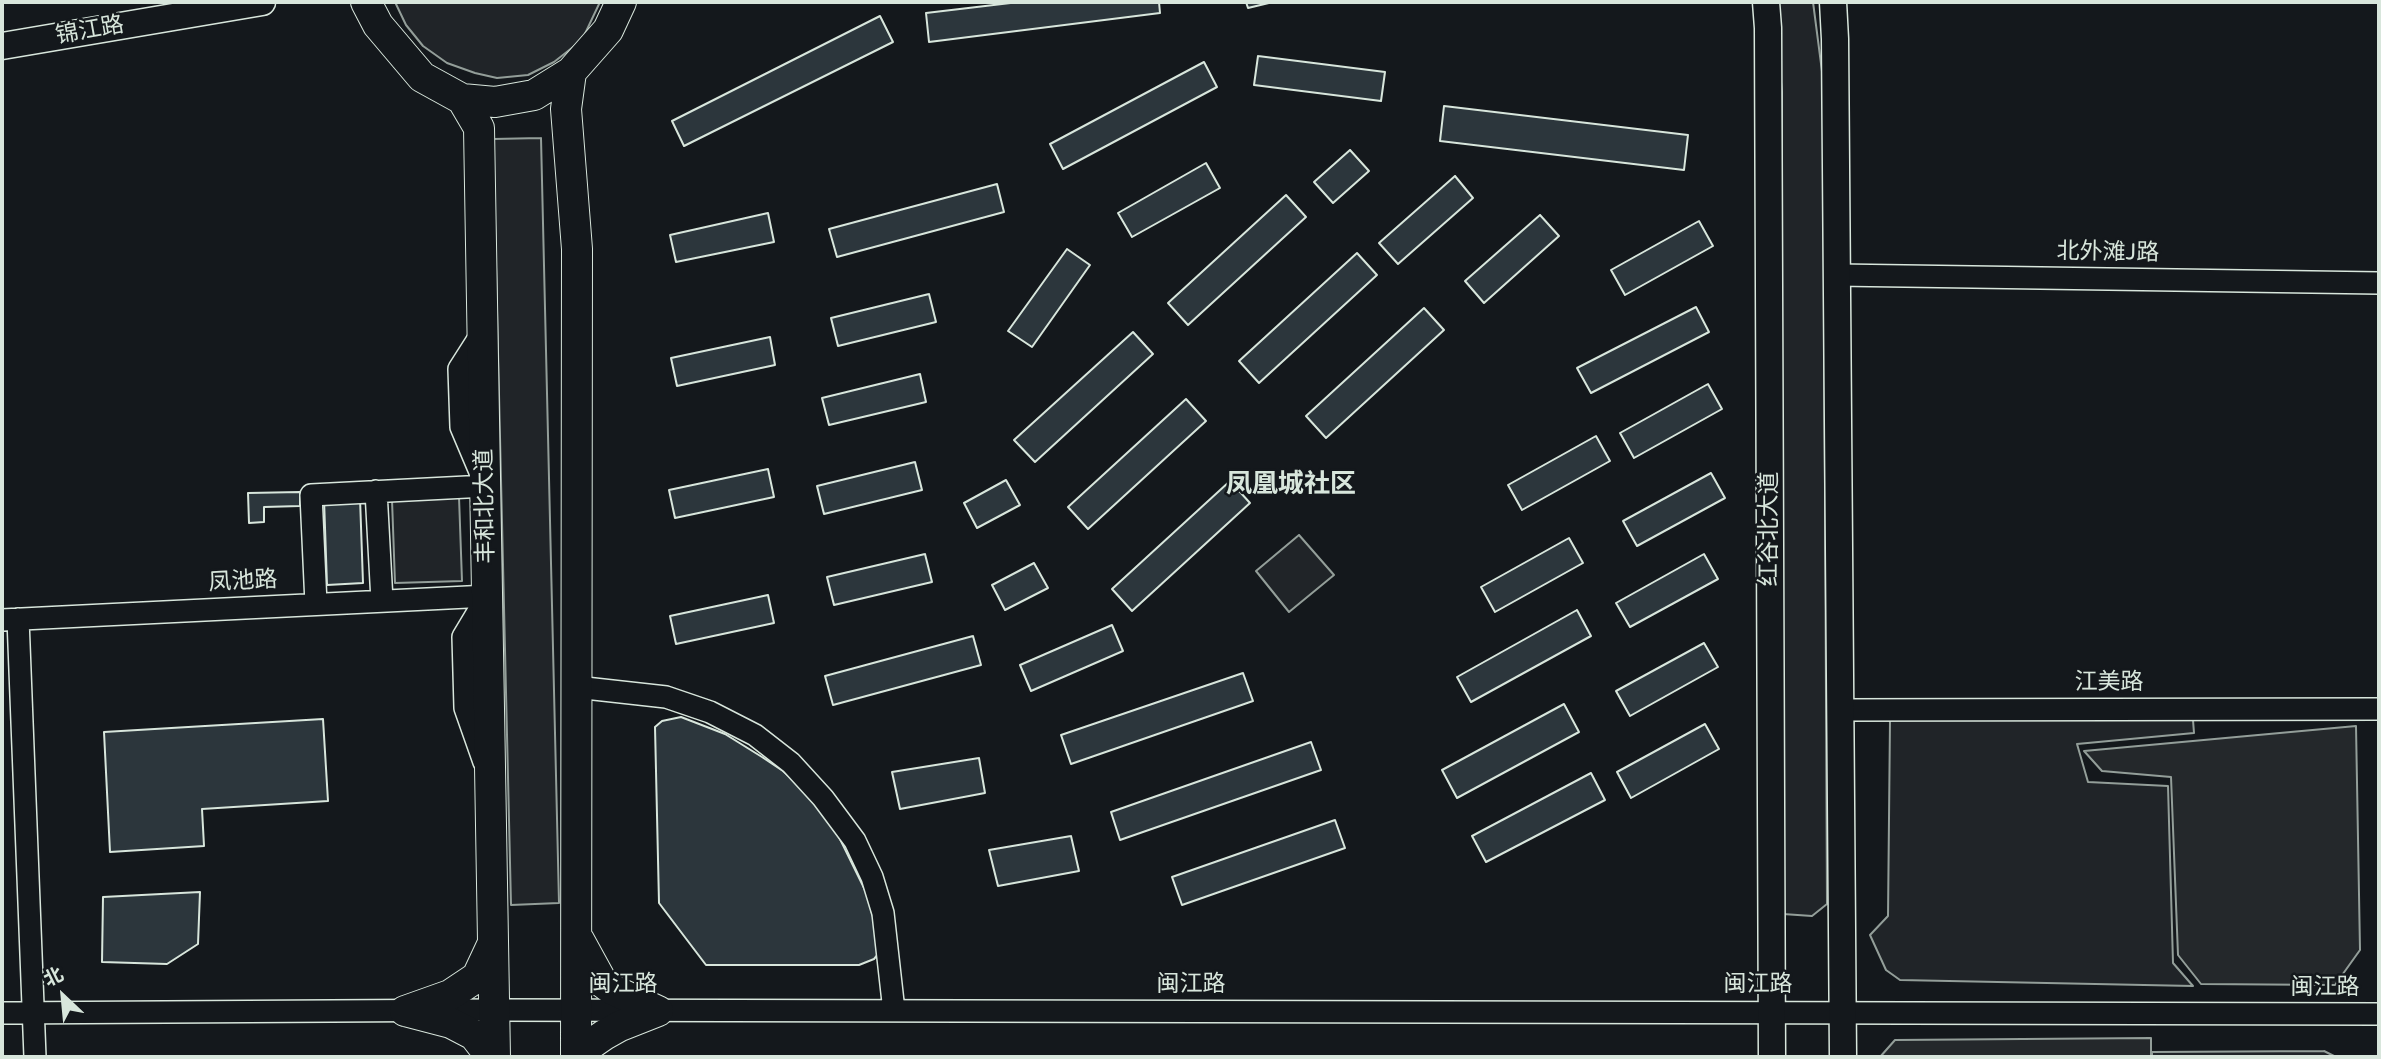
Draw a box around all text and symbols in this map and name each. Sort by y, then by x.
street label: 锦江路 [54,11,126,51]
street label: 北外滩J路 [2056,238,2160,268]
street label: 丰和北大道 [471,448,501,564]
district label: 凤凰城社区 [1226,469,1356,501]
street label: 红谷北大道 [1756,472,1784,586]
street label: 凤池路 [208,566,278,598]
street label: 江美路 [2075,669,2143,697]
north arrow [28,961,98,1031]
text: 北 [40,963,67,991]
street label: 闽江路 [589,971,657,999]
street label: 闽江路 [1157,971,1225,999]
street label: 闽江路 [1724,971,1792,999]
street label: 闽江路 [2291,974,2359,1002]

